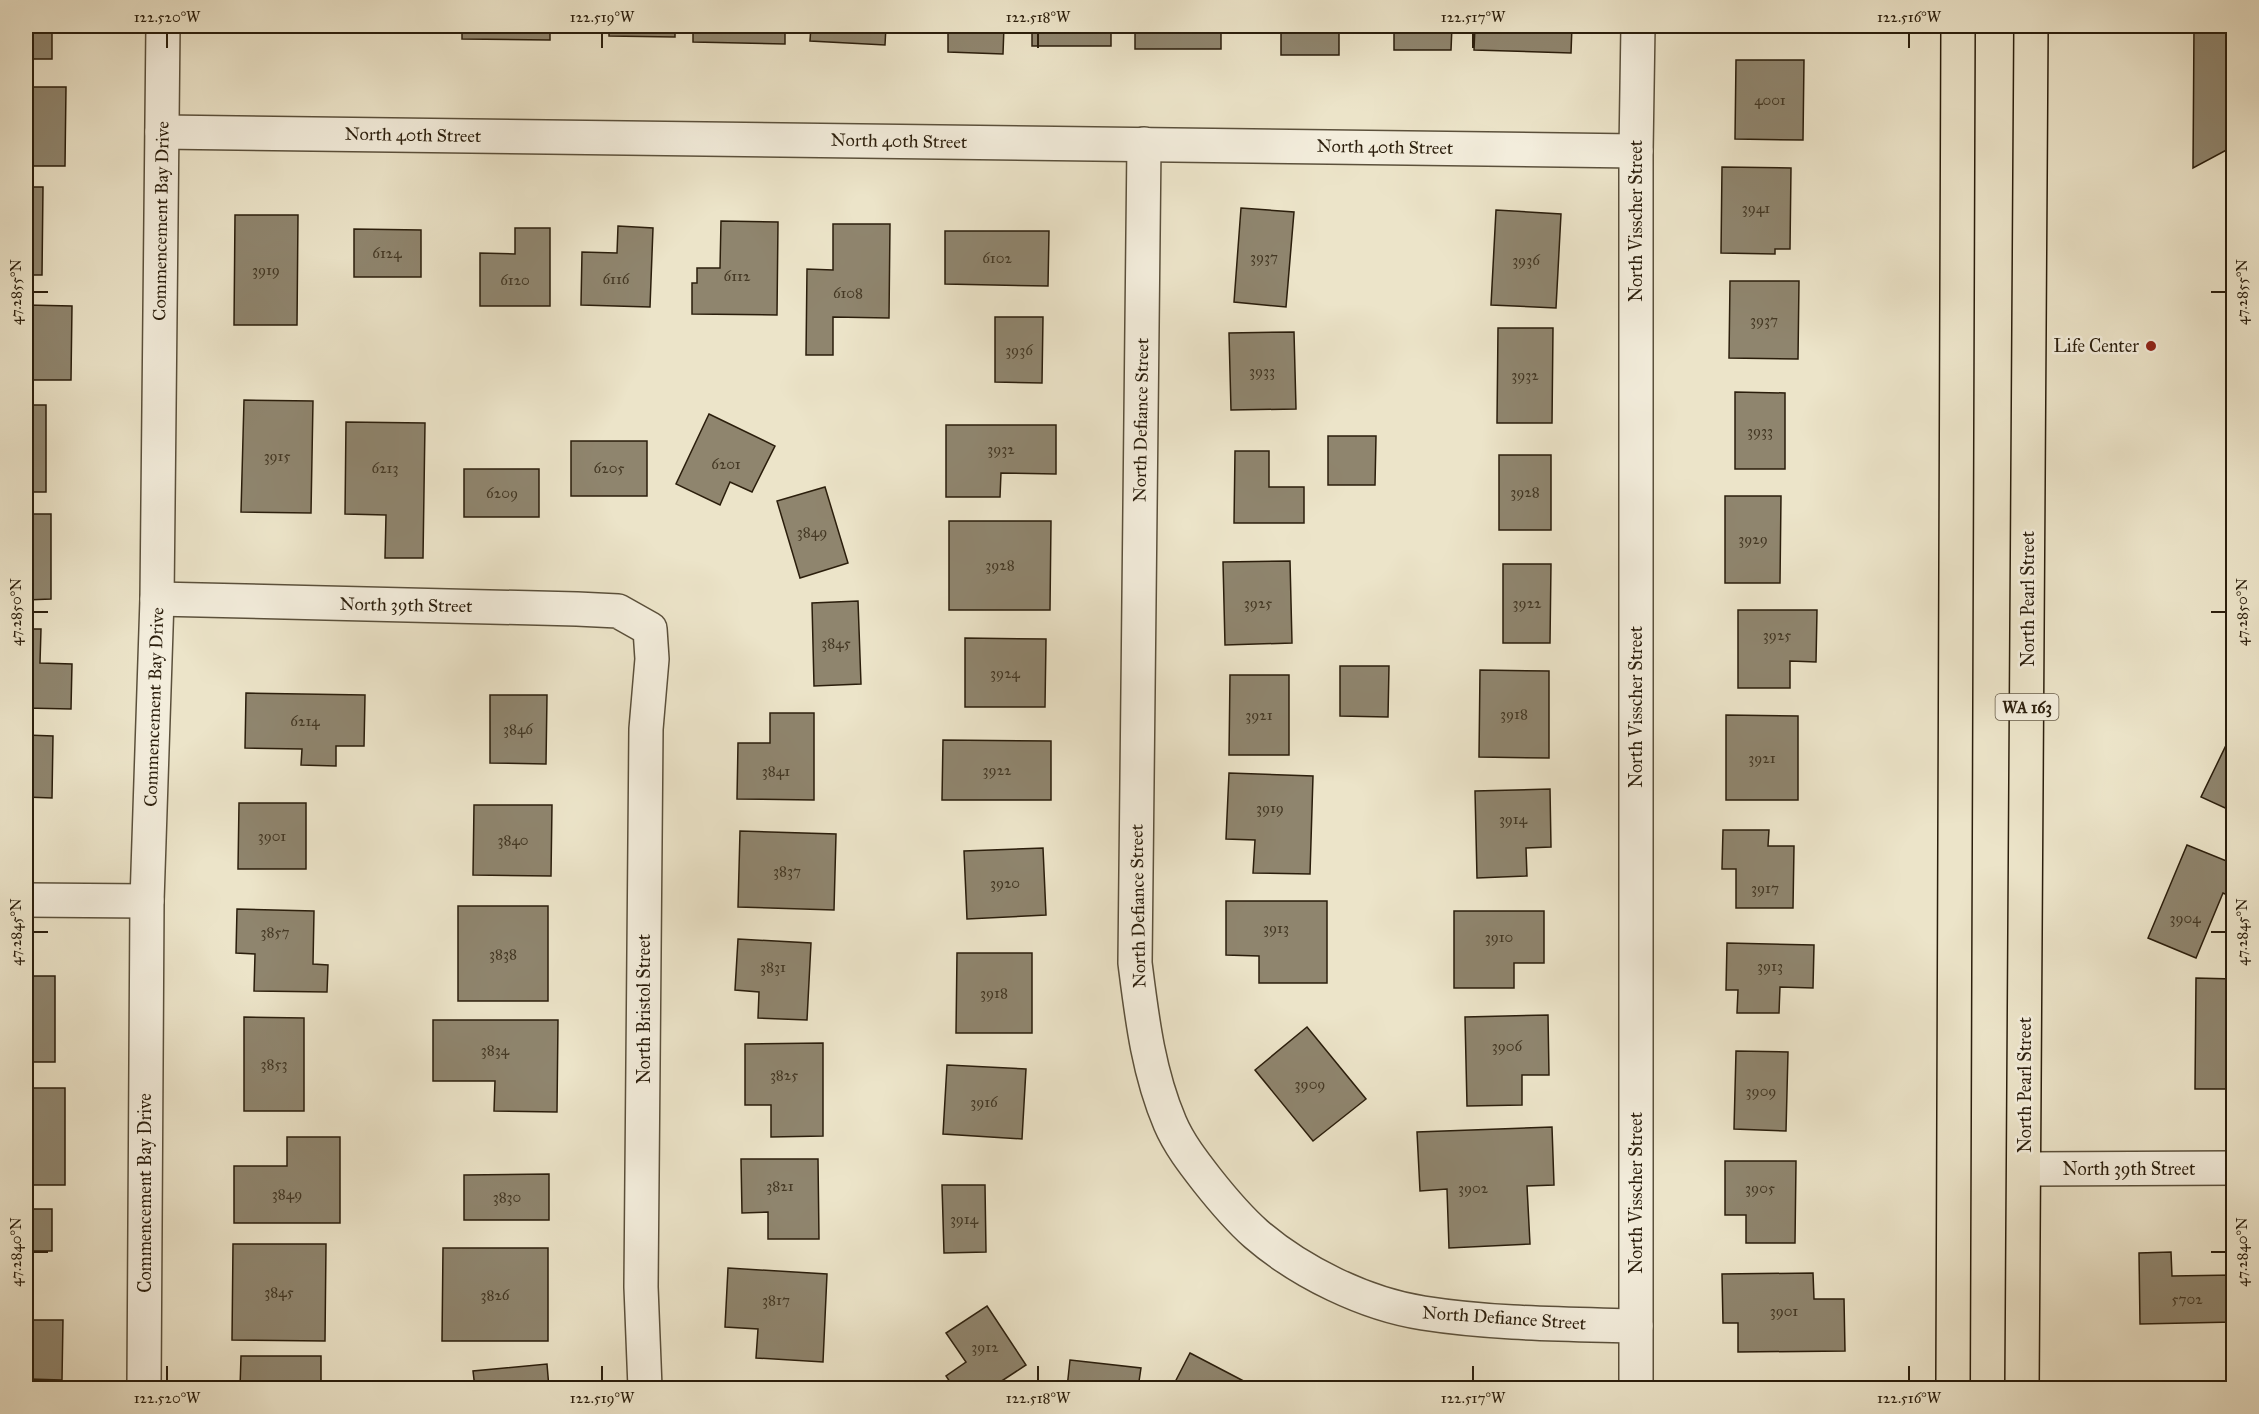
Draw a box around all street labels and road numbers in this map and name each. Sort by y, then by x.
street label: Commencement Bay Drive [148,121,174,321]
street label: North 40th Street [345,123,482,147]
street label: North 40th Street [831,129,968,153]
street label: North 40th Street [1317,135,1454,159]
street label: North Visscher Street [1625,139,1647,302]
street label: North Defiance Street [1129,337,1153,502]
street label: North Pearl Street [2017,530,2039,667]
street label: North 39th Street [339,593,473,617]
street label: Commencement Bay Drive [140,607,168,807]
street label: North Visscher Street [1625,625,1647,788]
road number: WA 163 [1996,694,2058,720]
street label: North Defiance Street [1126,823,1150,988]
street label: North Bristol Street [633,933,655,1084]
street label: North Pearl Street [2014,1016,2036,1153]
street label: Commencement Bay Drive [134,1093,156,1293]
street label: North Visscher Street [1625,1111,1647,1274]
street label: North 39th Street [2063,1158,2196,1180]
street label: North Defiance Street [1421,1301,1587,1335]

